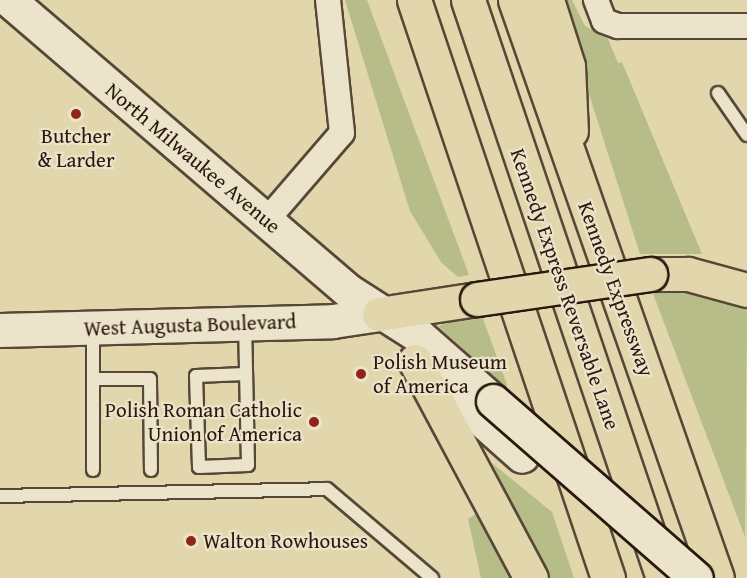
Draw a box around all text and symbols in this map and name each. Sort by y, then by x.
street label: North Milwaukee Avenue [100,77,286,239]
marker: Butcher & Larder [69,107,83,121]
place label: Butcher & Larder [37,123,115,173]
street label: Kennedy Express Reversable Lane [505,145,625,433]
street label: Kennedy Expressway [573,198,659,380]
street label: West Augusta Boulevard [83,309,297,341]
place label: Polish Museum of America [373,349,507,399]
marker: Polish Museum of America [354,367,368,381]
place label: Polish Roman Catholic Union of America [105,397,302,447]
marker: Polish Roman Catholic Union of America [307,415,321,429]
place label: Walton Rowhouses [203,528,368,554]
marker: Walton Rowhouses [184,534,198,548]

